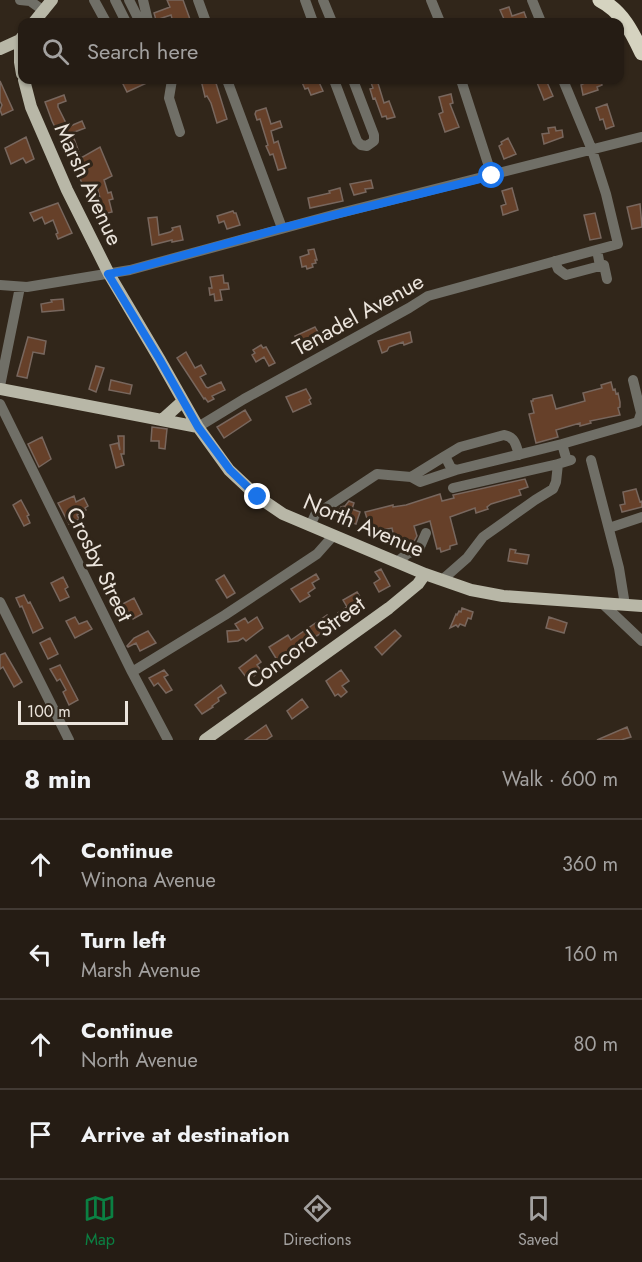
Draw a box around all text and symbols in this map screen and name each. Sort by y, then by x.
search box [18,18,624,84]
icon: search [39,35,72,68]
text: Search here [87,35,198,67]
street label: Marsh Avenue [47,118,131,250]
route start [478,162,504,188]
street label: Tenadel Avenue [287,265,429,363]
route end [244,483,270,509]
street label: North Avenue [299,485,429,565]
street label: Crosby Street [58,501,142,627]
street label: Concord Street [239,587,372,696]
scale bar [18,698,128,726]
text: 100 m [27,700,71,723]
text: 8 min [24,760,92,798]
text: Walk · 600 m [502,765,618,794]
text: Continue [81,834,173,866]
icon: ahead [24,848,57,881]
text: 360 m [562,850,618,879]
text: Winona Avenue [81,866,216,895]
text: Turn left [81,924,166,956]
icon: left [24,938,57,971]
text: 160 m [564,940,618,969]
text: Marsh Avenue [81,956,201,985]
text: Continue [81,1014,173,1046]
icon: ahead [24,1028,57,1061]
text: 80 m [573,1030,618,1059]
text: North Avenue [81,1046,198,1075]
icon: arrive [24,1118,57,1151]
text: Arrive at destination [81,1118,290,1150]
tab: Map [83,1192,116,1251]
tab: Directions [283,1192,351,1251]
tab: Saved [518,1192,559,1251]

